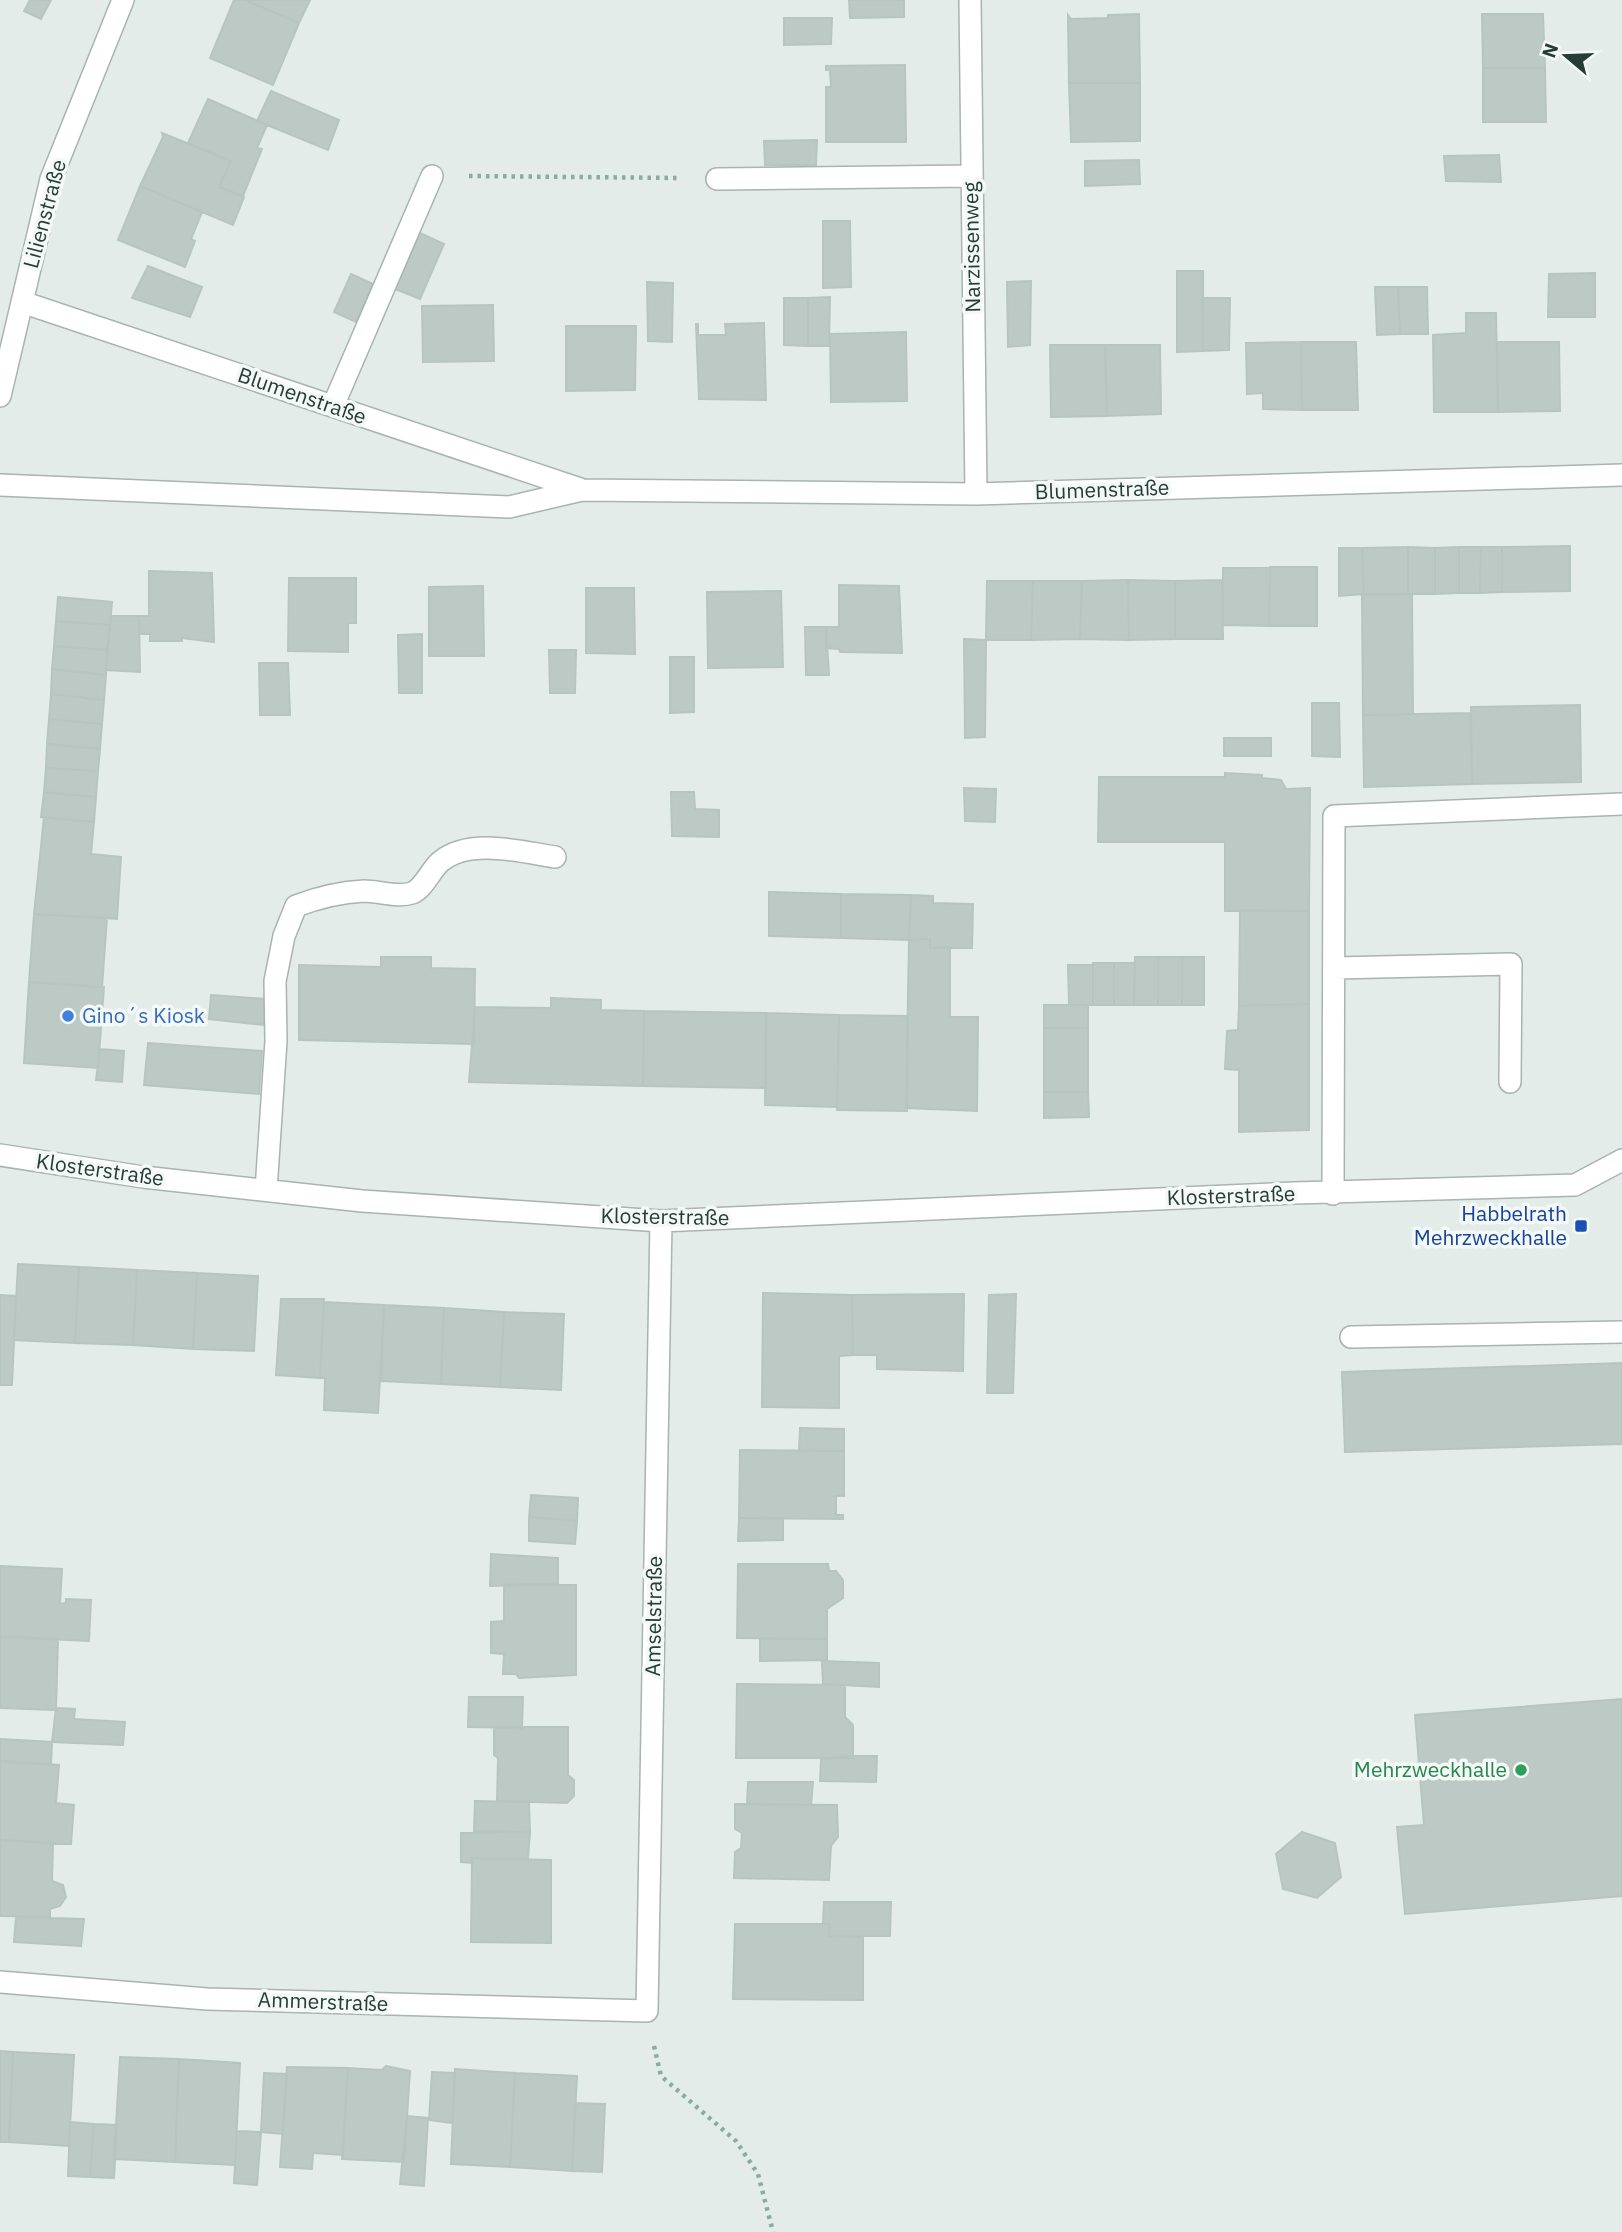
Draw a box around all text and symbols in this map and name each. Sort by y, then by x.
north arrow [1531,21,1601,91]
text: N [1536,40,1564,61]
street label: Lilienstraße [16,156,72,271]
street label: Narzissenweg [956,181,986,313]
street label: Blumenstraße [234,360,370,430]
street label: Blumenstraße [1034,473,1170,505]
place label: Gino´s Kiosk [82,1001,205,1029]
marker: Gino´s Kiosk [60,1008,76,1024]
street label: Klosterstraße [34,1146,166,1192]
street label: Klosterstraße [1166,1179,1296,1211]
place label: Habbelrath Mehrzweckhalle [1414,1199,1567,1251]
street label: Klosterstraße [600,1201,730,1231]
marker: Habbelrath Mehrzweckhalle [1573,1218,1589,1234]
street label: Amselstraße [638,1555,668,1676]
place label: Mehrzweckhalle [1354,1755,1507,1783]
marker: Mehrzweckhalle [1513,1762,1529,1778]
street label: Ammerstraße [257,1985,389,2017]

